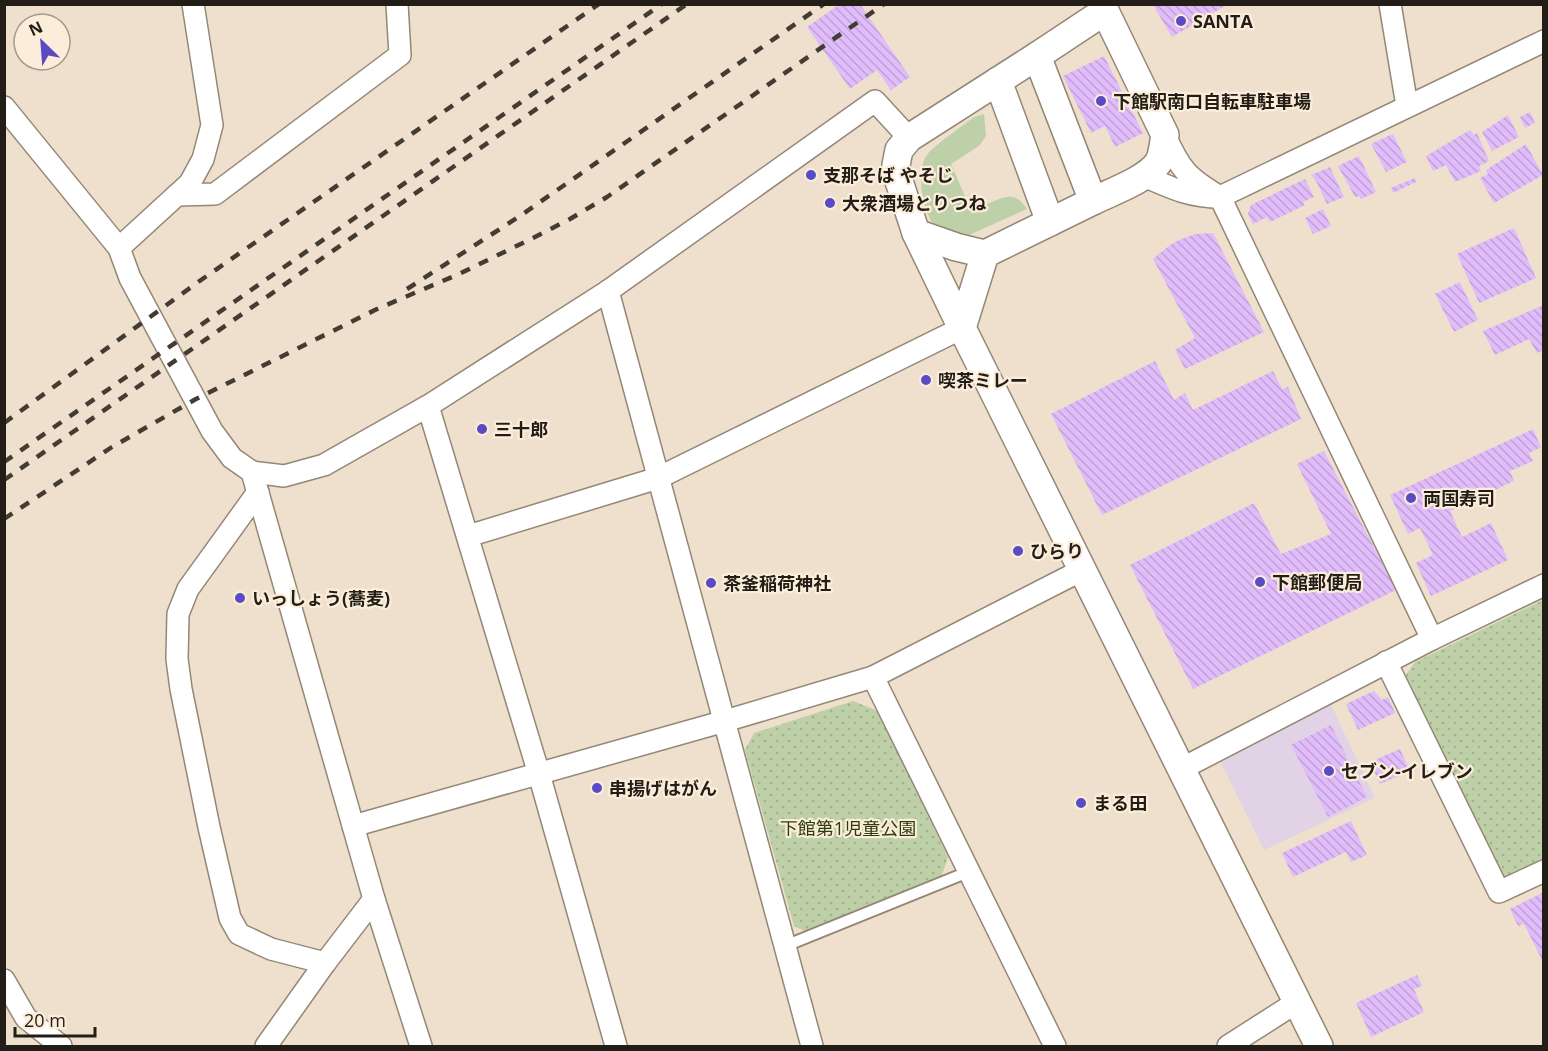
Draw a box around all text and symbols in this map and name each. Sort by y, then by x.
place label: SANTA [1193,9,1253,33]
north arrow [12,12,72,72]
marker: SANTA [1174,14,1188,28]
text: N [25,16,46,41]
place label: 下館駅南口自転車駐車場 [1113,89,1311,113]
marker: 下館駅南口自転車駐車場 [1094,94,1108,108]
place label: 支那そば やそじ [823,163,954,187]
marker: 支那そば やそじ [804,168,818,182]
place label: 大衆酒場とりつね [842,191,986,215]
marker: 大衆酒場とりつね [823,196,837,210]
place label: 喫茶ミレー [938,368,1028,392]
marker: 喫茶ミレー [919,373,933,387]
place label: 三十郎 [494,417,548,441]
marker: 三十郎 [475,422,489,436]
place label: 両国寿司 [1423,486,1495,510]
marker: 両国寿司 [1404,491,1418,505]
place label: ひらり [1030,539,1084,563]
marker: ひらり [1011,544,1025,558]
place label: 下館郵便局 [1272,570,1362,594]
place label: 茶釜稲荷神社 [723,571,831,595]
marker: 下館郵便局 [1253,575,1267,589]
marker: 茶釜稲荷神社 [704,576,718,590]
place label: いっしょう(蕎麦) [252,586,390,610]
marker: いっしょう(蕎麦) [233,591,247,605]
place label: セブン-イレブン [1341,759,1473,783]
marker: セブン-イレブン [1322,764,1336,778]
place label: 串揚げはがん [609,776,717,800]
marker: 串揚げはがん [590,781,604,795]
place label: まる田 [1093,791,1147,815]
marker: まる田 [1074,796,1088,810]
park label: 下館第1児童公園 [780,816,916,840]
scale bar [15,1000,94,1038]
text: 20 m [24,1008,66,1032]

